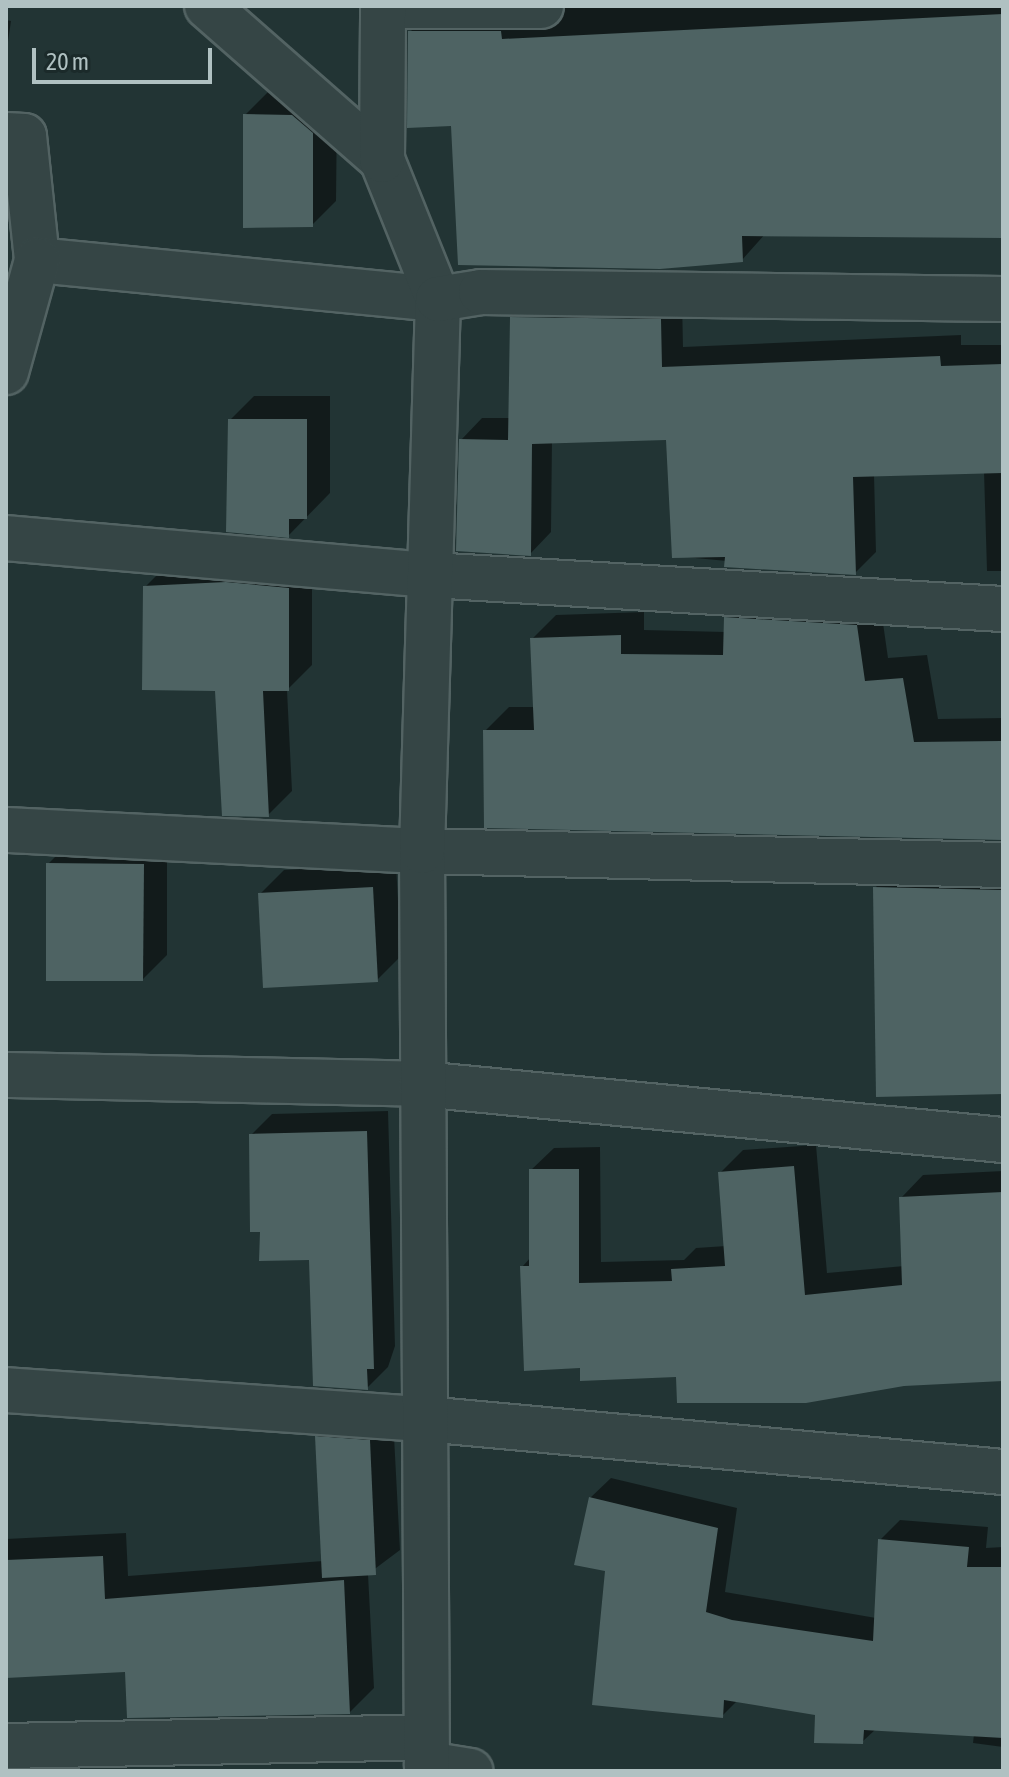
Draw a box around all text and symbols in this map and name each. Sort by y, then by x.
scale bar [36,32,216,82]
text: 20 m [46,48,89,75]

